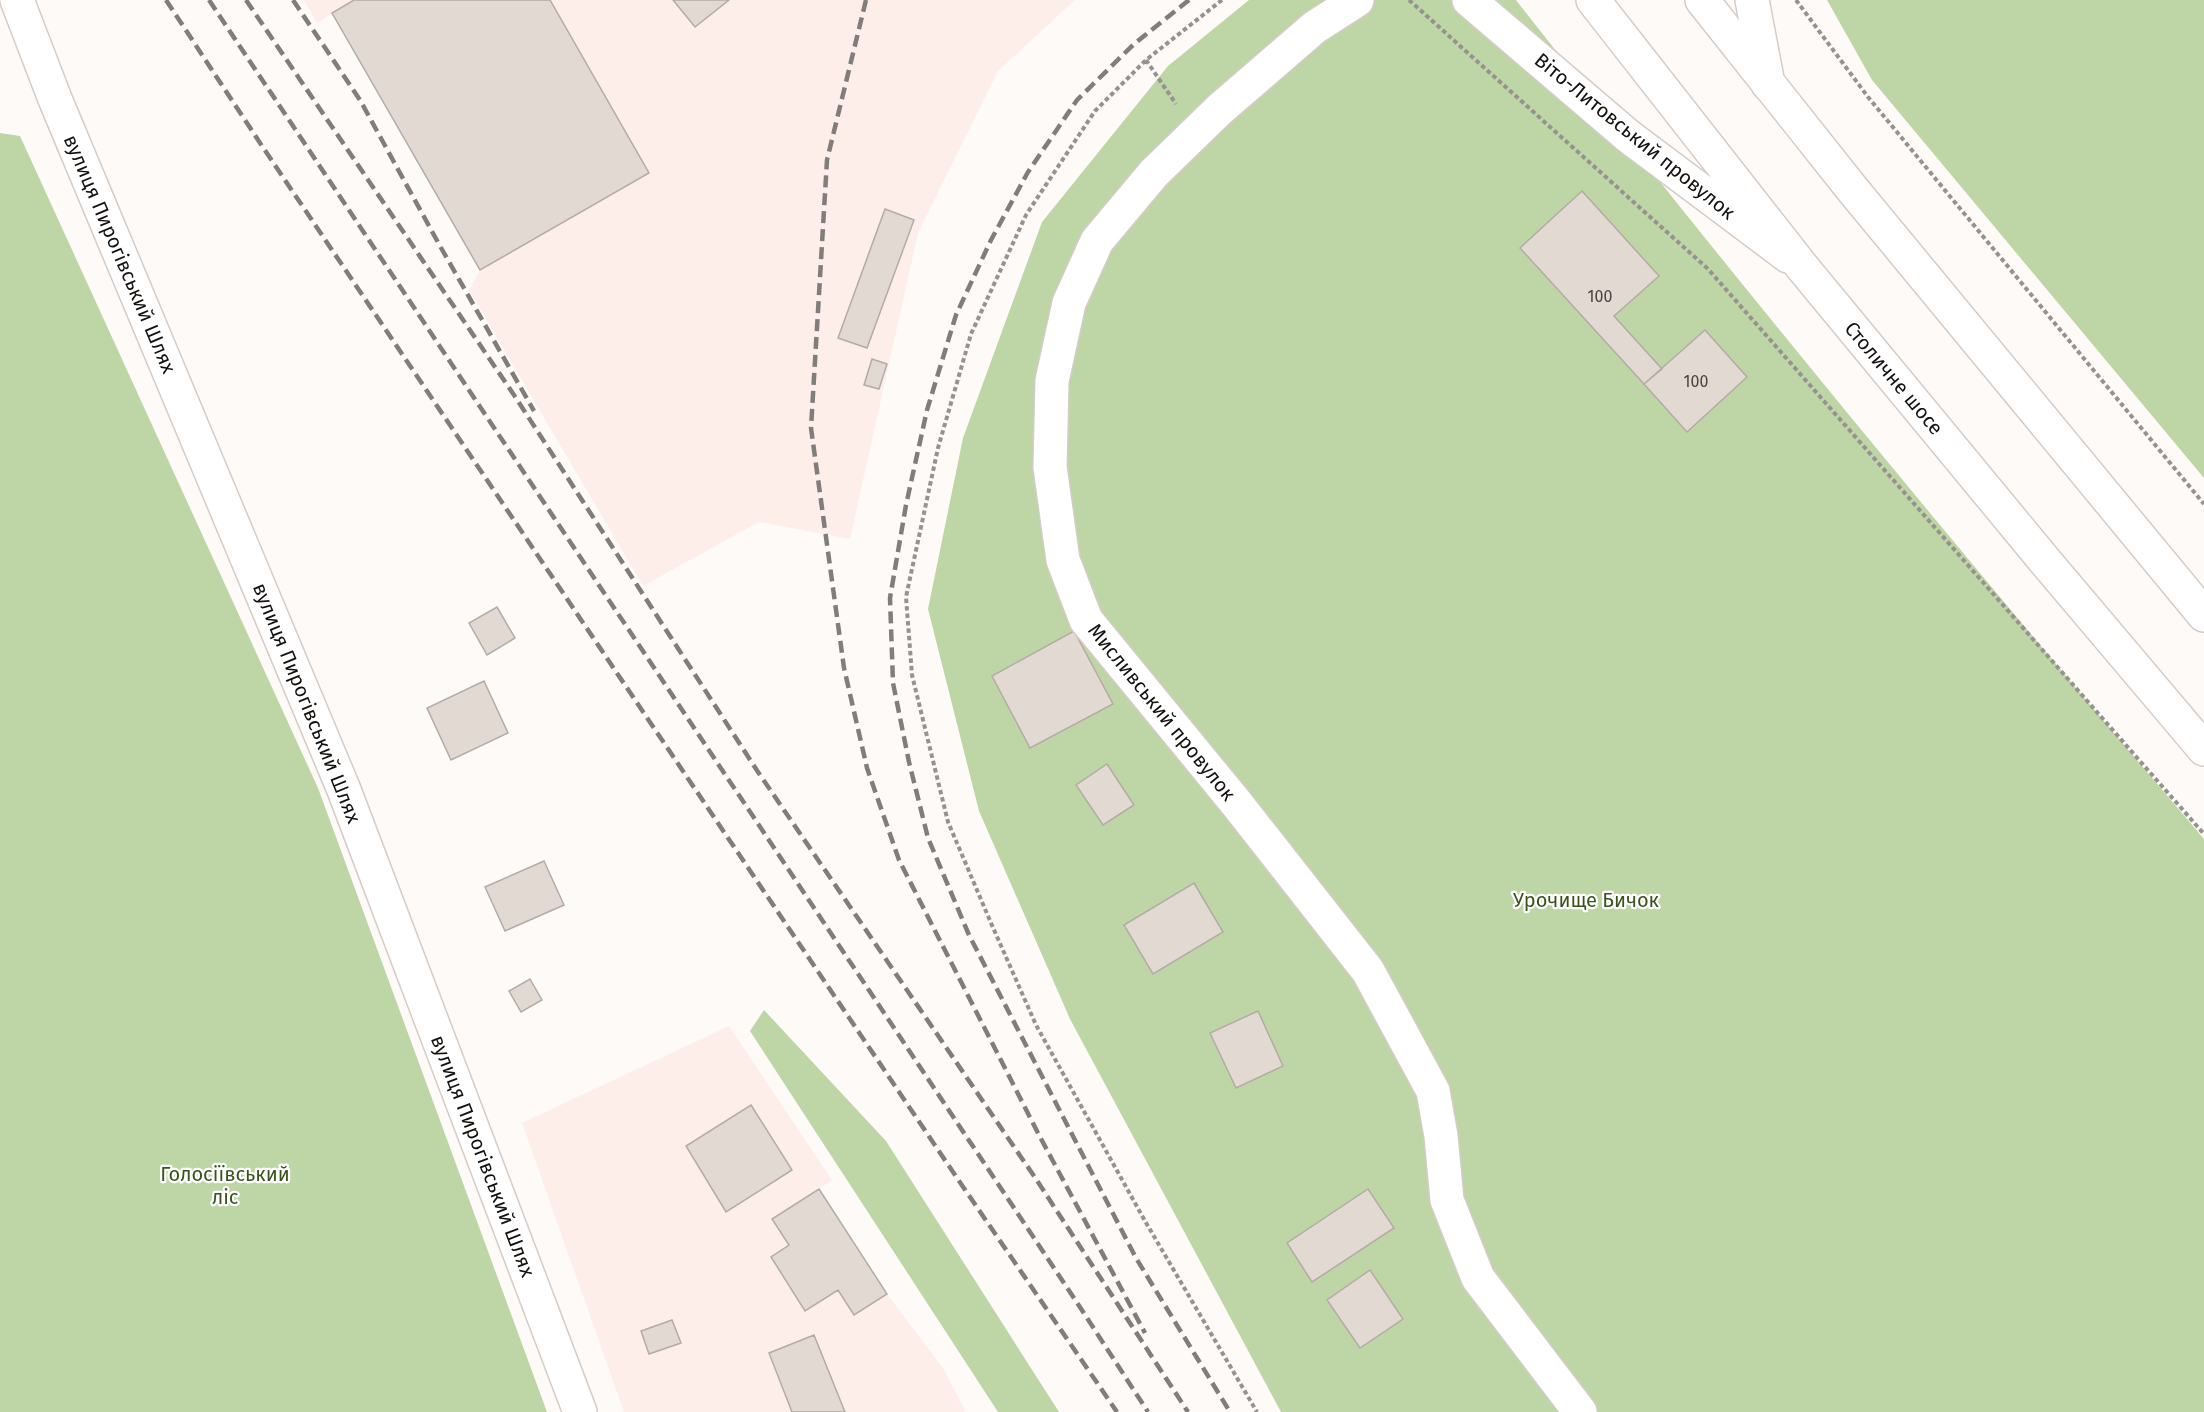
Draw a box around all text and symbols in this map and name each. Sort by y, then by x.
street label: Віто-Литовський провулок [1530,48,1741,225]
street label: вулиця Пирогівський Шлях [59,131,181,377]
house number: 100 [1588,287,1612,306]
street label: Столичне шосе [1840,316,1948,440]
house number: 100 [1684,372,1708,391]
street label: вулиця Пирогівський Шлях [248,579,366,827]
street label: Мисливський провулок [1083,619,1241,806]
park label: Урочище Бичок [1513,888,1660,912]
street label: вулиця Пирогівський Шлях [426,1032,540,1281]
park label: Голосіївський ліс [160,1162,290,1209]

